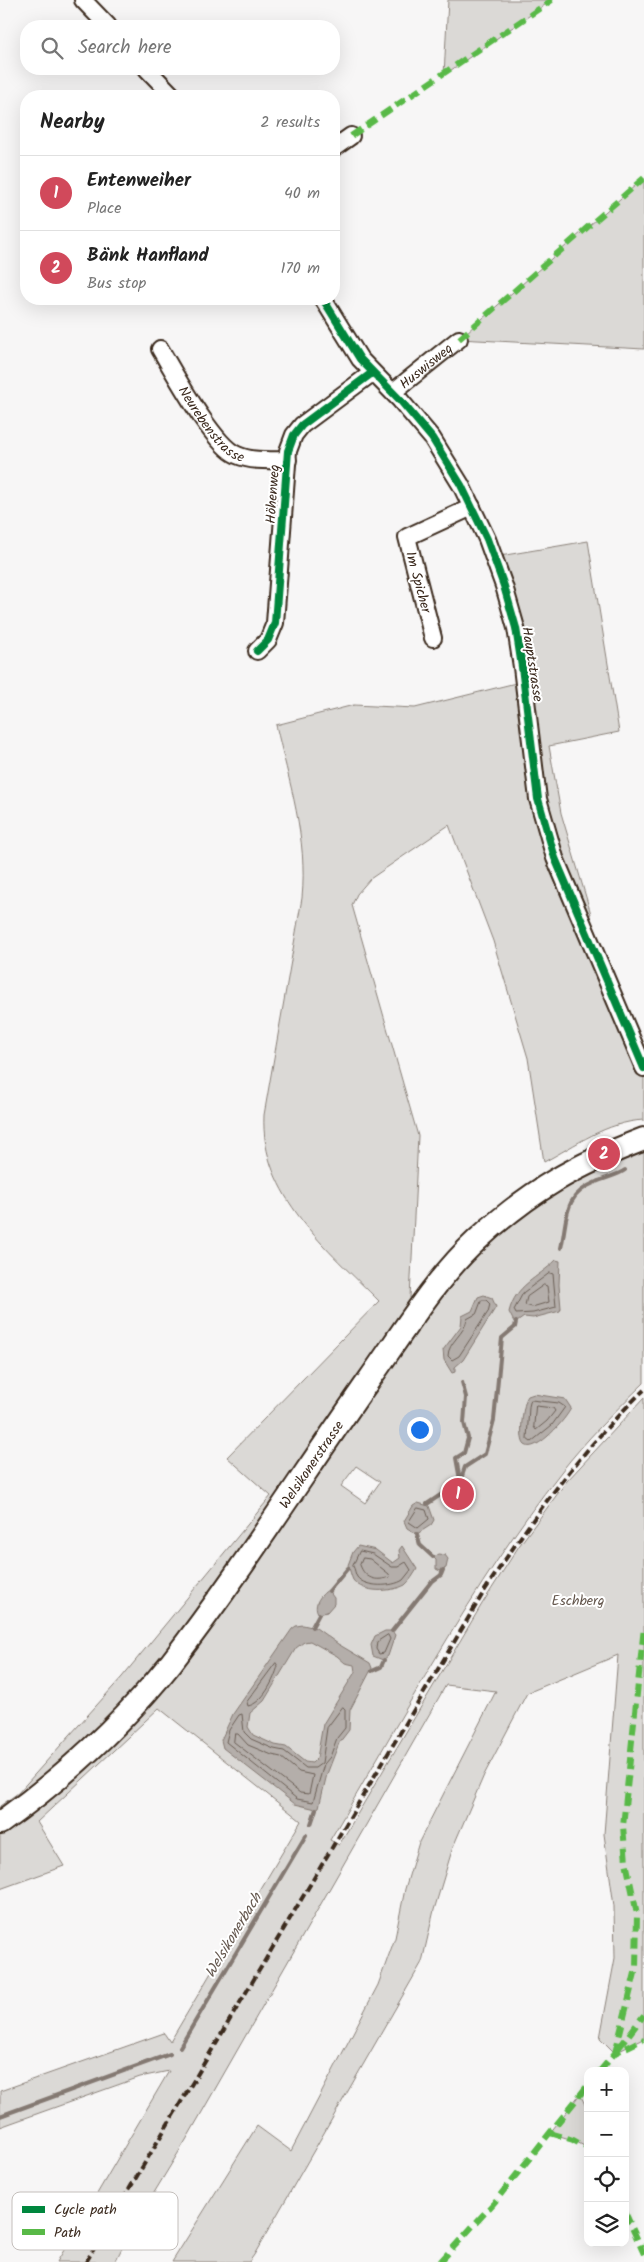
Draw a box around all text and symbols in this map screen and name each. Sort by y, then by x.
search box [20,20,340,75]
text: Search here [78,33,172,63]
icon: search [38,34,66,62]
text: Nearby [40,106,105,139]
text: 2 results [260,110,320,135]
text: Entenweiher [87,166,191,196]
text: 1 [54,181,58,206]
text: 40 m [284,181,320,206]
text: Place [87,196,121,221]
text: Bänk Hanfland [87,241,209,271]
text: 2 [51,256,61,281]
text: 170 m [280,256,320,281]
text: Bus stop [87,271,146,296]
street label: Huswisweg [395,338,458,395]
street label: Neurebenstrasse [172,382,248,469]
street label: Höhenweg [260,464,286,524]
street label: Im Spicher [399,549,437,617]
street label: Hauptstrasse [515,625,549,704]
pin: 2 [588,1135,620,1173]
street label: Welsikonerstrasse [274,1416,350,1513]
your location [407,1417,433,1443]
pin: 1 [442,1475,474,1513]
park label: Eschberg [552,1590,604,1612]
water label: Welsikonerbach [199,1887,270,1983]
map controls [584,2067,629,2247]
button: + [584,2067,629,2112]
button: − [584,2112,629,2157]
button: locate [584,2157,629,2202]
legend [12,2192,178,2250]
text: Cycle path [54,2199,117,2221]
button: layers [584,2202,629,2247]
text: Path [54,2222,81,2244]

